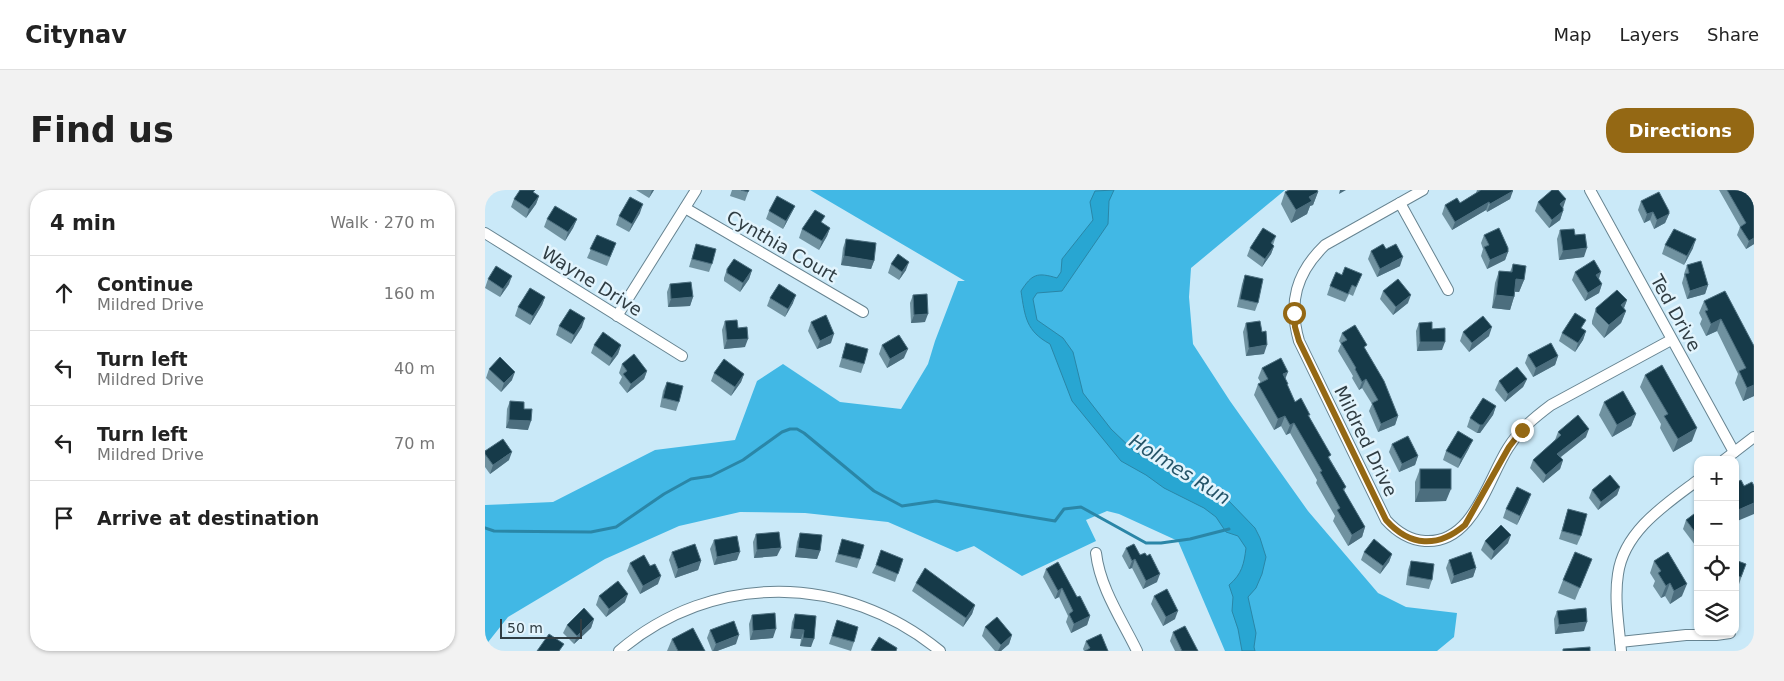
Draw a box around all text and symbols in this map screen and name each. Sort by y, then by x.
text: Citynav [25,21,127,49]
text: Map [1553,24,1591,45]
text: Layers [1619,24,1679,45]
text: Share [1707,24,1759,45]
button: Directions [1606,108,1754,153]
text: Find us [30,110,174,150]
street label: Cynthia Court [723,206,841,286]
text: 4 min [50,211,116,235]
text: Walk · 270 m [330,213,435,232]
street label: Wayne Drive [538,242,646,320]
street label: Ted Drive [1646,270,1706,355]
text: Continue [97,273,193,295]
icon: ahead [50,279,78,307]
text: 160 m [384,284,435,303]
text: Mildred Drive [97,295,204,314]
route start [1283,302,1306,325]
text: Turn left [97,348,188,370]
icon: left [50,354,78,382]
text: 40 m [394,359,435,378]
text: Mildred Drive [97,370,204,389]
street label: Mildred Drive [1330,382,1402,500]
route end [1511,419,1534,442]
text: Turn left [97,423,188,445]
icon: left [50,429,78,457]
water label: Holmes Run [1126,429,1234,509]
text: 70 m [394,434,435,453]
text: Mildred Drive [97,445,204,464]
map controls [1694,456,1739,636]
button: + [1694,456,1739,501]
button: − [1694,501,1739,546]
icon: arrive [50,504,78,532]
text: Arrive at destination [97,507,319,529]
button: locate [1694,546,1739,591]
button: layers [1694,591,1739,636]
scale bar [500,616,583,639]
text: 50 m [507,620,543,636]

